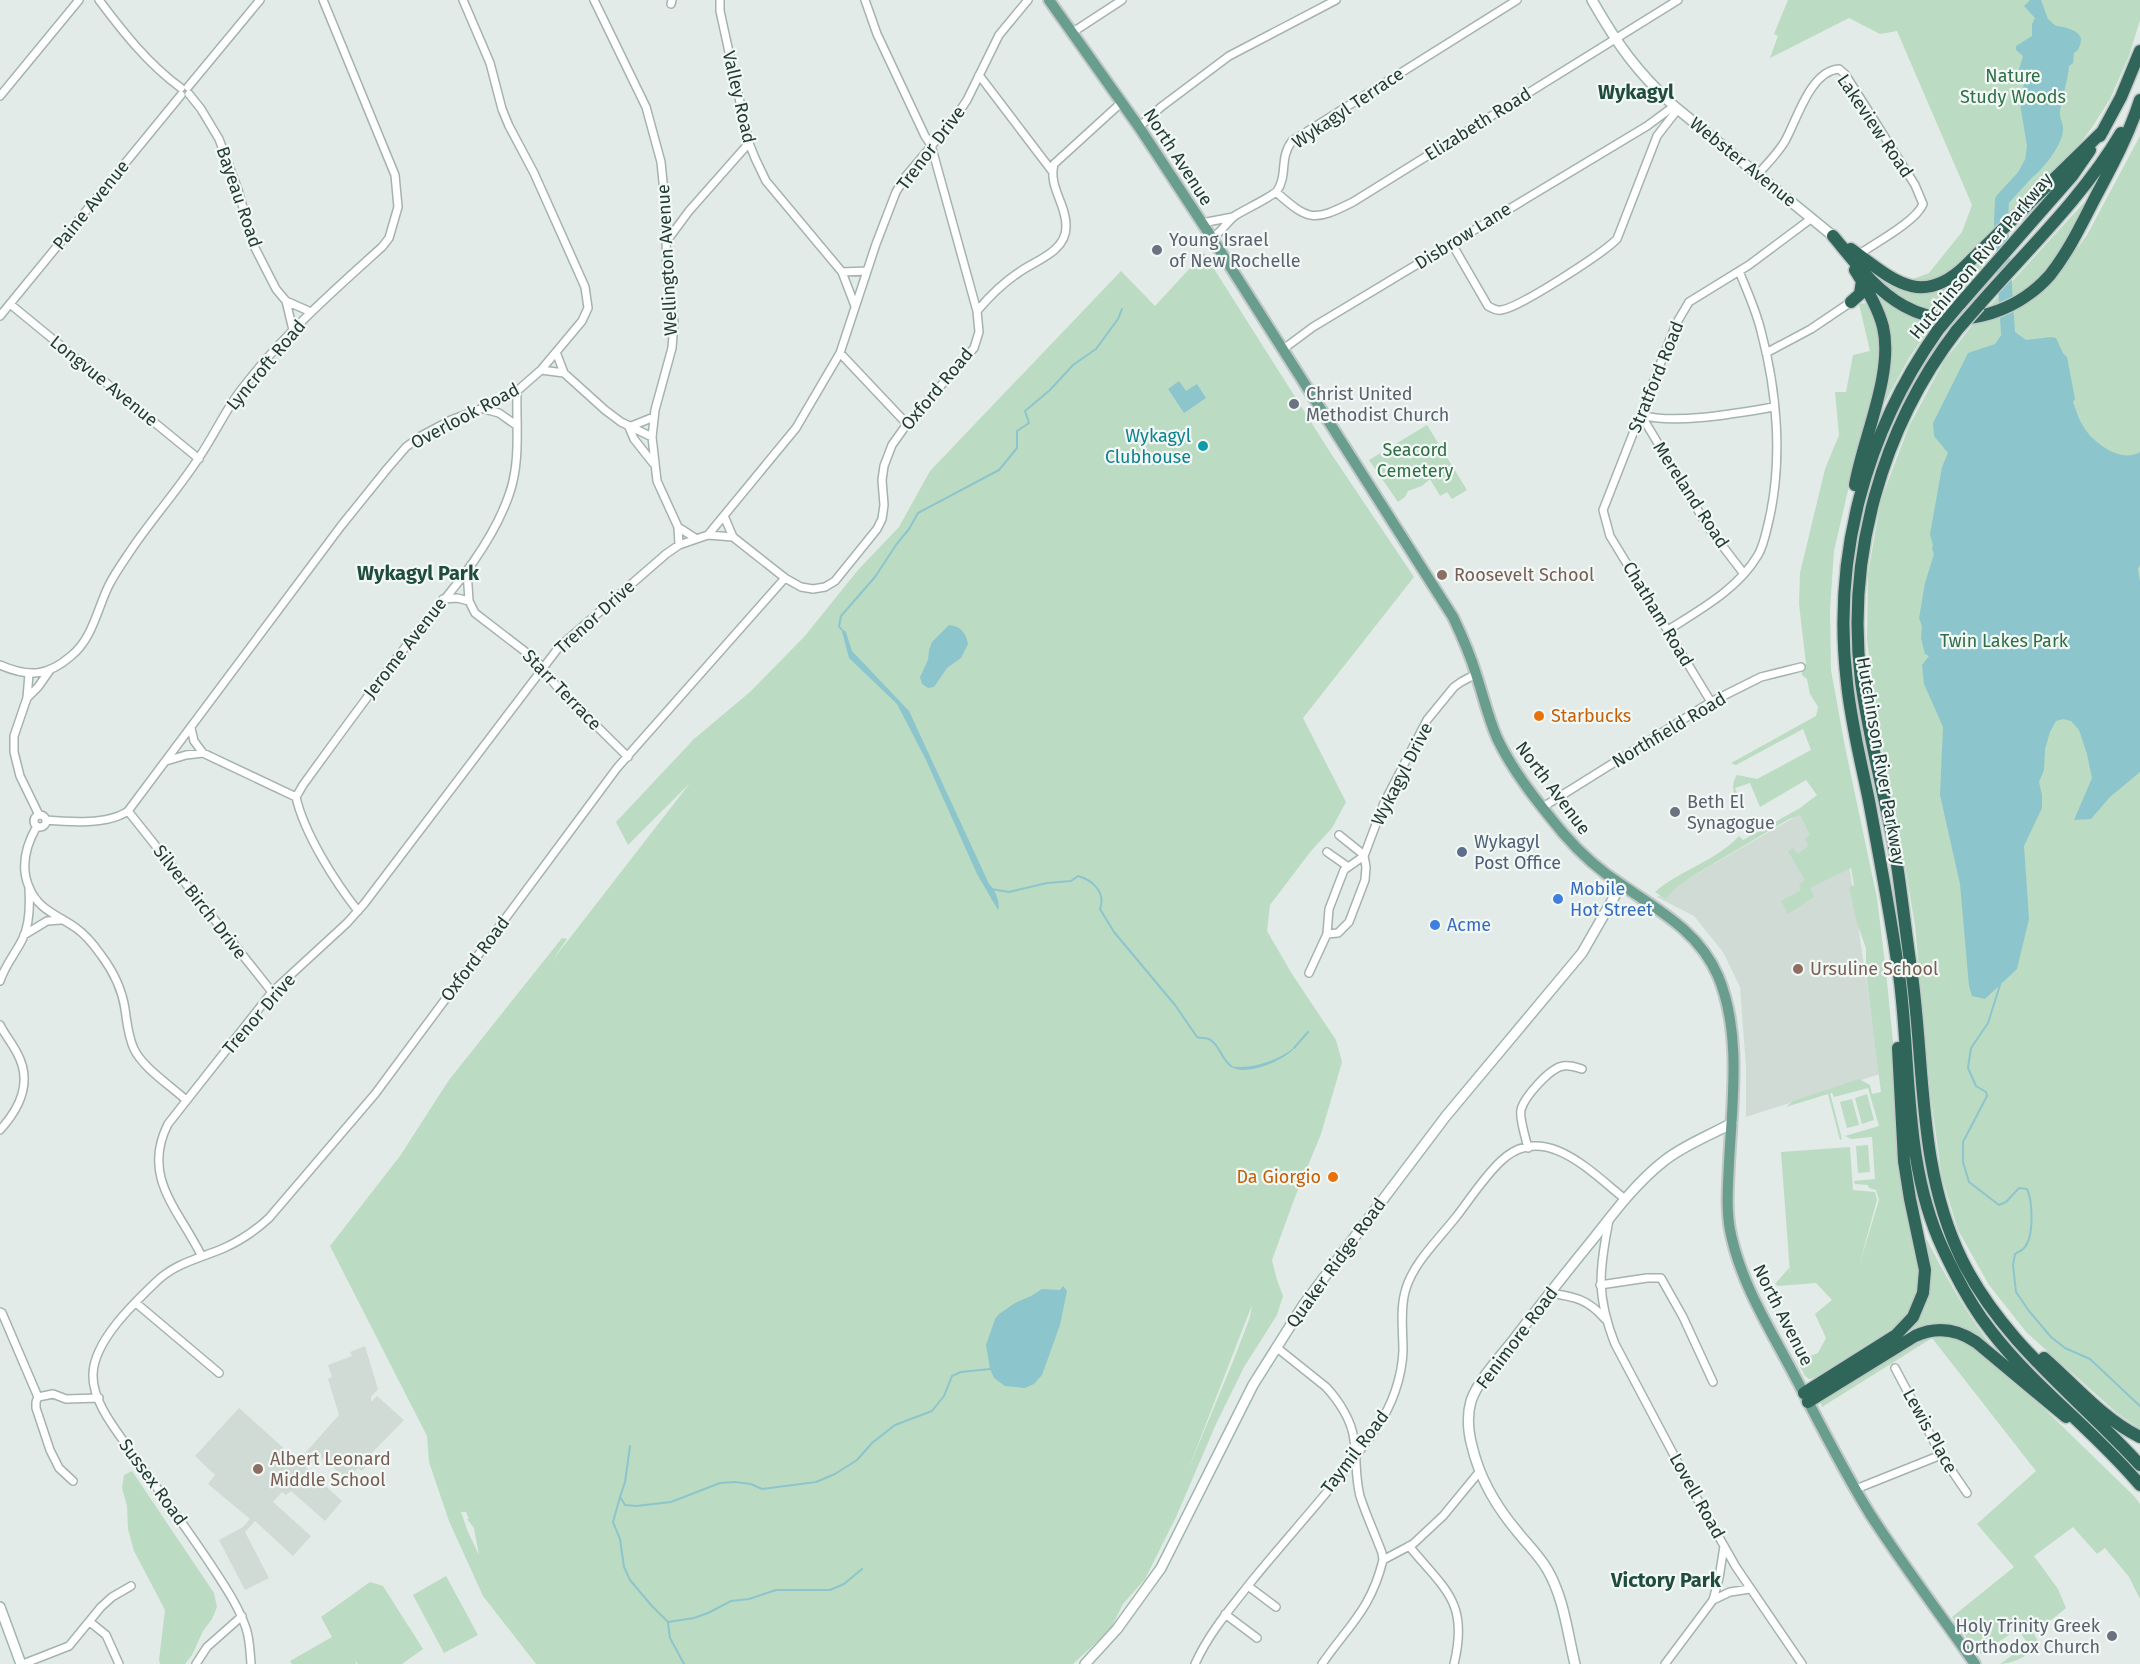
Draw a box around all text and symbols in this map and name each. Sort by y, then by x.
street label: Valley Road [718,49,760,145]
street label: Wykagyl Terrace [1288,63,1408,153]
park label: Nature Study Woods [1960,65,2066,108]
street label: Lakeview Road [1832,70,1918,182]
district label: Wykagyl [1598,80,1674,104]
street label: Elizabeth Road [1421,83,1535,165]
street label: Trenor Drive [892,101,970,195]
street label: North Avenue [1138,104,1218,210]
street label: Webster Avenue [1685,112,1801,212]
street label: Bayeau Road [211,144,267,250]
street label: Paine Avenue [48,156,134,254]
street label: Hutchinson River Parkway [1905,168,2057,344]
street label: Wellington Avenue [652,184,682,336]
street label: Disbrow Lane [1411,198,1515,274]
place label: Young Israel of New Rochelle [1169,229,1300,272]
marker: Young Israel of New Rochelle [1150,243,1164,257]
street label: Lyncroft Road [222,315,310,415]
street label: Stratford Road [1624,318,1688,436]
street label: Longvue Avenue [46,331,162,431]
street label: Oxford Road [896,343,978,435]
street label: Overlook Road [407,378,523,454]
place label: Christ United Methodist Church [1306,383,1449,426]
marker: Christ United Methodist Church [1287,397,1301,411]
place label: Wykagyl Clubhouse [1105,425,1191,468]
street label: Mereland Road [1648,438,1734,552]
marker: Wykagyl Clubhouse [1196,439,1210,453]
park label: Seacord Cemetery [1377,439,1453,482]
street label: Chatham Road [1618,557,1698,671]
district label: Wykagyl Park [357,561,480,585]
place label: Roosevelt School [1454,564,1594,586]
marker: Roosevelt School [1435,568,1449,582]
street label: Trenor Drive [550,575,640,659]
street label: Jerome Avenue [359,593,451,703]
park label: Twin Lakes Park [1940,630,2069,652]
street label: Starr Terrace [518,645,606,735]
street label: Hutchinson River Parkway [1852,655,1910,867]
street label: Northfield Road [1608,687,1730,773]
place label: Starbucks [1551,705,1631,727]
marker: Starbucks [1532,709,1546,723]
street label: Wykagyl Drive [1367,719,1437,829]
street label: North Avenue [1511,737,1595,839]
place label: Beth El Synagogue [1687,791,1775,834]
marker: Beth El Synagogue [1668,805,1682,819]
place label: Wykagyl Post Office [1474,831,1561,874]
street label: Silver Birch Drive [149,841,251,963]
marker: Wykagyl Post Office [1455,845,1469,859]
place label: Mobile Hot Street [1570,878,1653,921]
marker: Mobile Hot Street [1551,892,1565,906]
street label: Oxford Road [436,912,514,1006]
place label: Acme [1447,914,1491,936]
marker: Acme [1428,918,1442,932]
place label: Ursuline School [1810,958,1938,980]
marker: Ursuline School [1791,962,1805,976]
street label: Trenor Drive [218,969,300,1059]
place label: Da Giorgio [1236,1166,1321,1188]
marker: Da Giorgio [1326,1170,1340,1184]
street label: Quaker Ridge Road [1281,1194,1391,1332]
street label: North Avenue [1748,1260,1818,1370]
street label: Fenimore Road [1471,1283,1563,1393]
street label: Lewis Place [1898,1385,1962,1477]
street label: Taymil Road [1316,1406,1394,1498]
street label: Sussex Road [114,1434,192,1530]
place label: Albert Leonard Middle School [270,1448,391,1491]
street label: Lovell Road [1665,1449,1729,1543]
marker: Albert Leonard Middle School [251,1462,265,1476]
district label: Victory Park [1610,1568,1722,1592]
place label: Holy Trinity Greek Orthodox Church [1955,1615,2101,1658]
marker: Holy Trinity Greek Orthodox Church [2105,1629,2119,1643]

